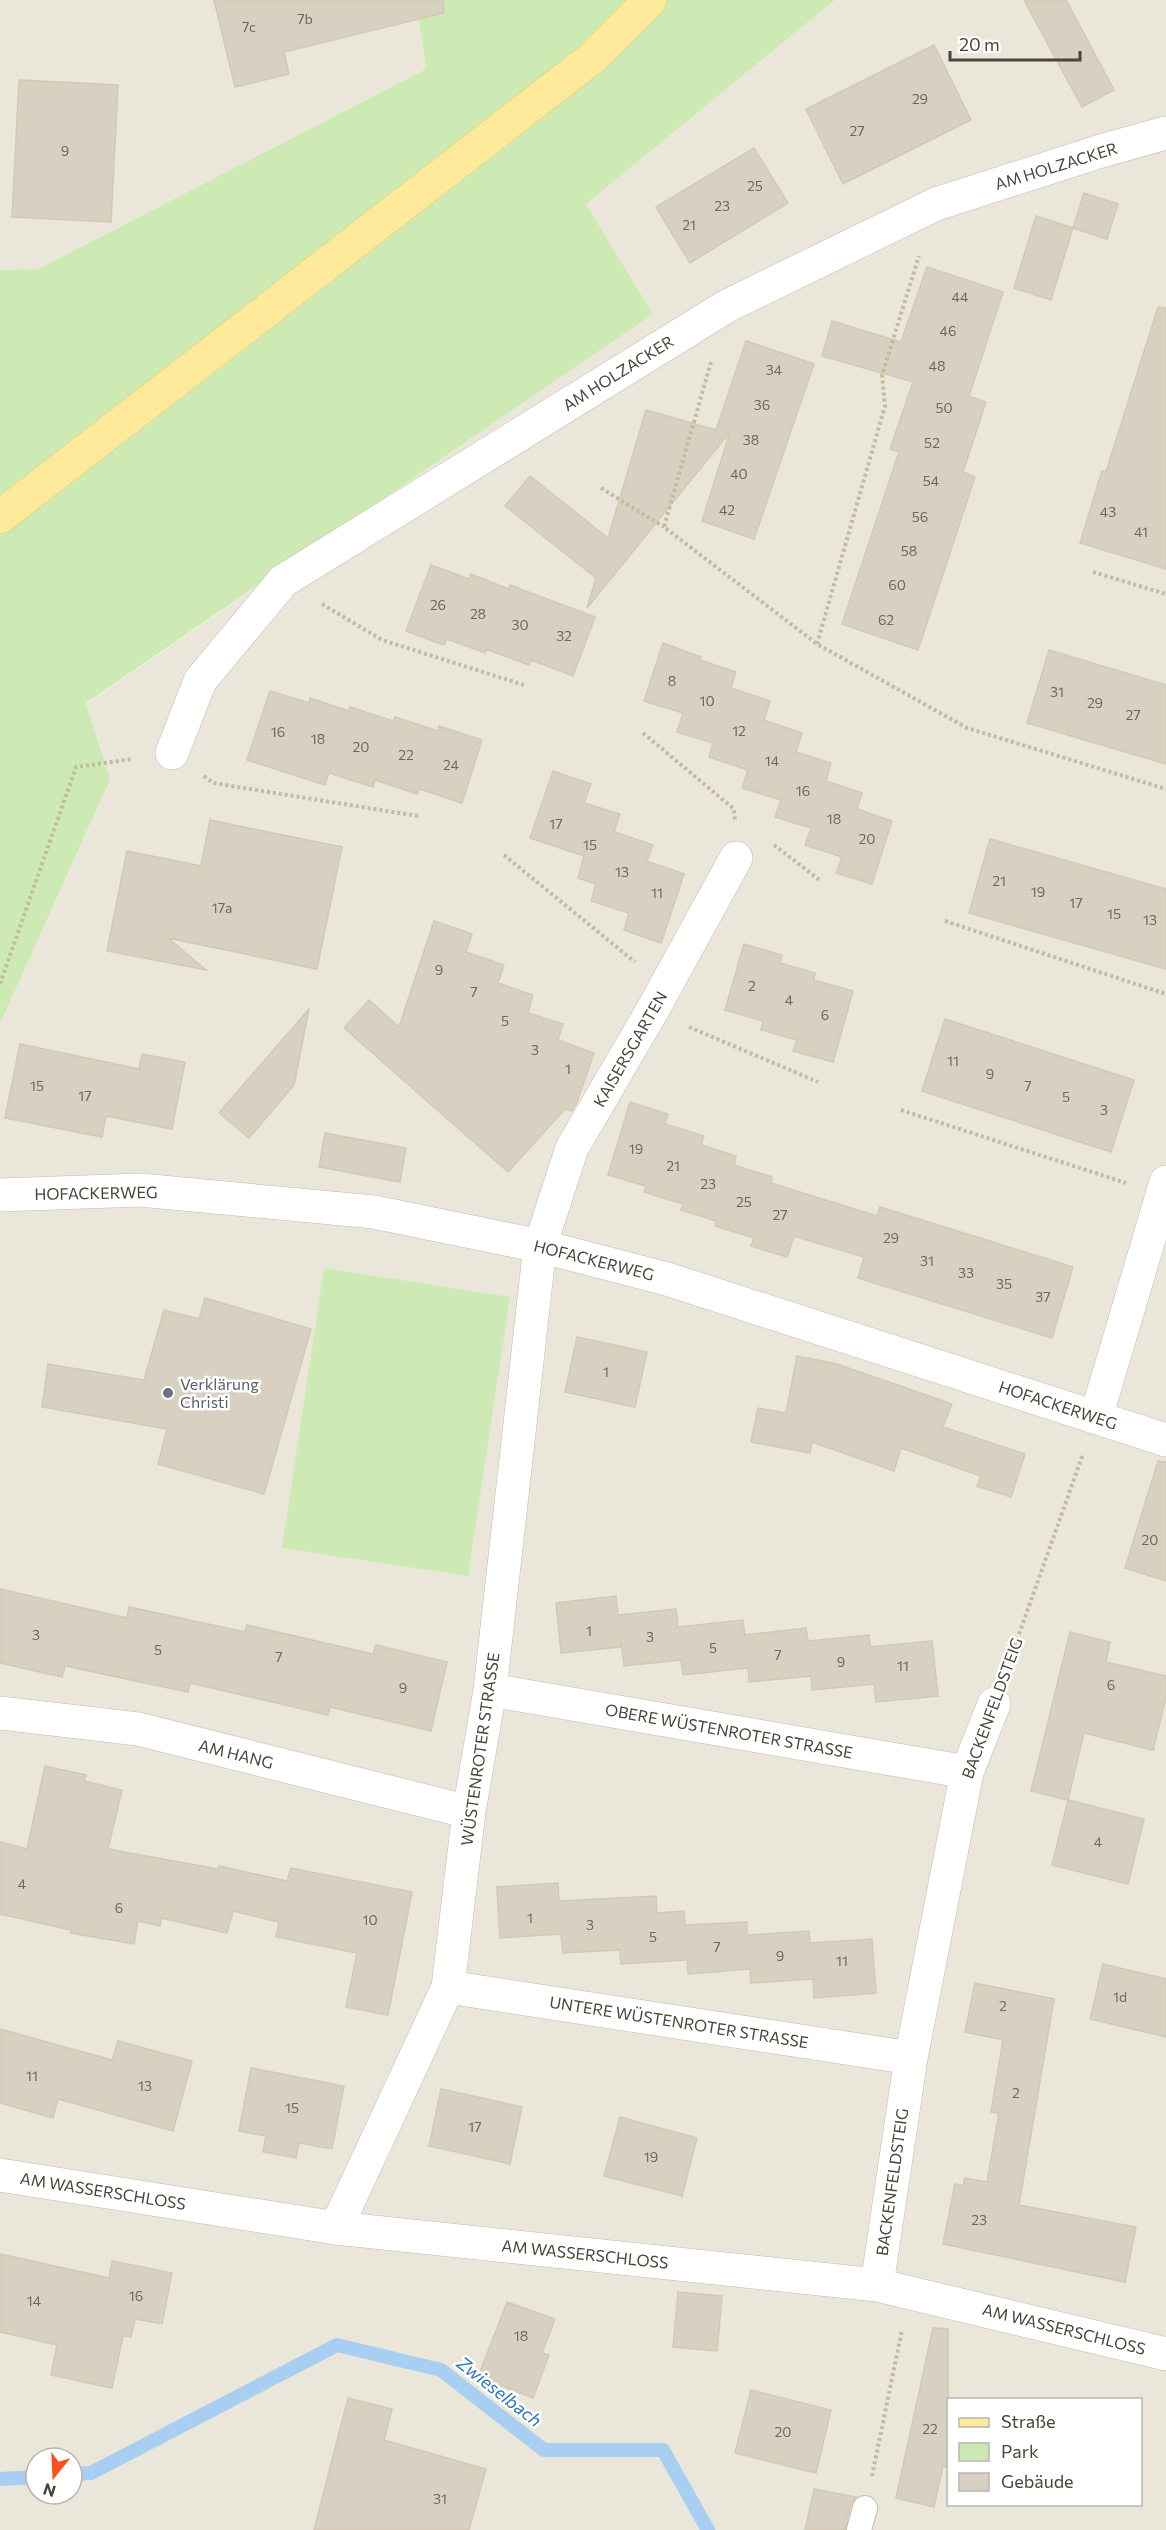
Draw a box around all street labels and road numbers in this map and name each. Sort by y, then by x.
street label: AM HOLZACKER [992,138,1120,193]
street label: AM HOLZACKER [559,331,677,414]
street label: KAISERSGARTEN [589,988,670,1110]
street label: HOFACKERWEG [34,1182,158,1203]
street label: HOFACKERWEG [532,1235,656,1284]
street label: HOFACKERWEG [997,1376,1120,1433]
street label: BACKENFELDSTEIG [957,1635,1026,1781]
street label: WÜSTENROTER STRASSE [457,1651,502,1847]
street label: OBERE WÜSTENROTER STRASSE [604,1699,854,1762]
street label: AM HANG [197,1735,275,1772]
street label: UNTERE WÜSTENROTER STRASSE [548,1992,810,2051]
street label: BACKENFELDSTEIG [872,2107,911,2257]
street label: AM WASSERSCHLOSS [19,2168,187,2213]
street label: AM WASSERSCHLOSS [501,2235,669,2272]
street label: AM WASSERSCHLOSS [980,2299,1148,2358]

